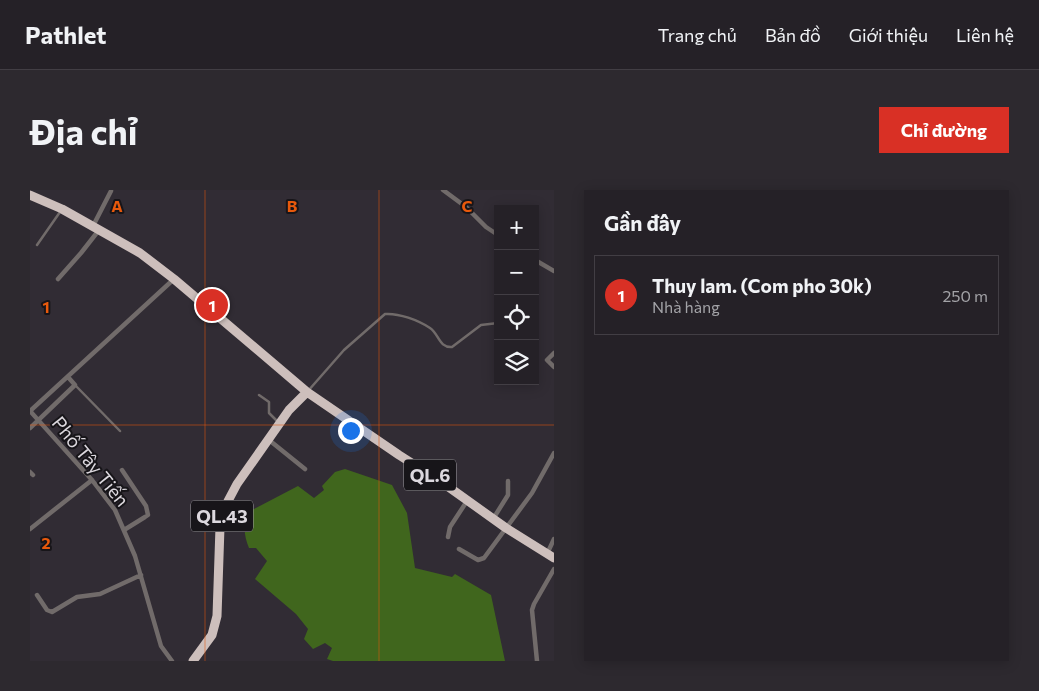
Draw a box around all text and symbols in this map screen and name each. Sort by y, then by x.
text: Pathlet [25,20,106,49]
text: Trang chủ [658,24,737,46]
text: Bản đồ [765,24,821,46]
text: Giới thiệu [849,24,928,46]
text: Liên hệ [956,24,1014,46]
button: Chỉ đường [879,107,1009,153]
text: Địa chỉ [30,109,138,152]
text: A [111,196,123,215]
text: B [287,196,298,215]
text: C [462,196,473,215]
map controls [494,205,539,385]
button: + [494,205,539,250]
text: Gần đây [604,210,681,235]
button: − [494,250,539,295]
text: Thuy lam. (Com pho 30k) [652,274,872,297]
pin: 1 [196,286,228,324]
text: 1 [617,286,625,305]
text: 250 m [942,286,988,305]
button: locate [494,295,539,340]
text: 1 [42,297,50,316]
text: Nhà hàng [652,297,720,316]
button: layers [494,340,539,385]
street label: Phố Tây Tiến [48,411,134,511]
your location [338,418,364,444]
road number: QL.6 [404,460,456,490]
road number: QL.43 [191,500,253,532]
text: 2 [41,533,51,552]

